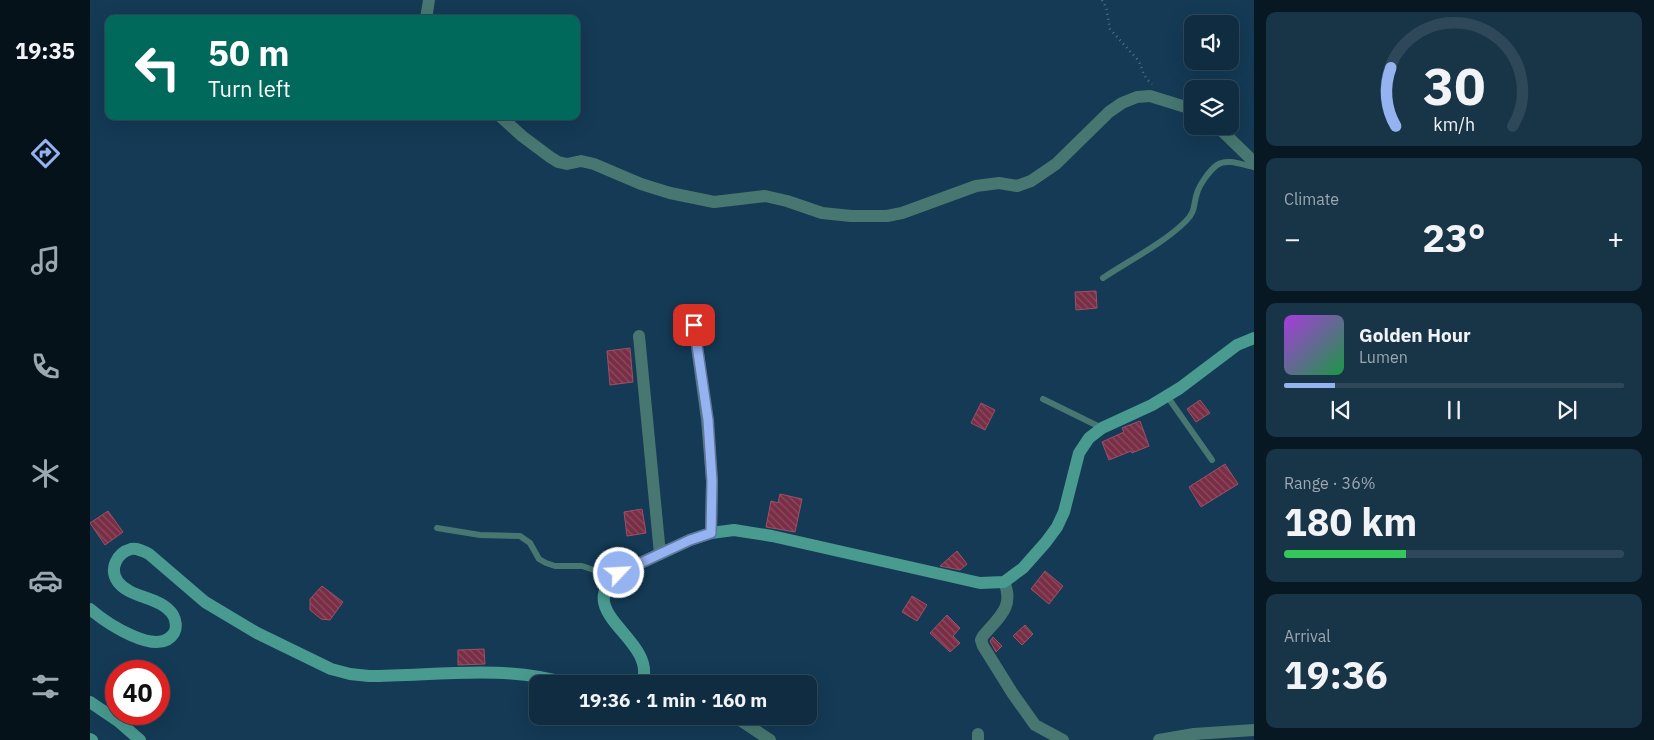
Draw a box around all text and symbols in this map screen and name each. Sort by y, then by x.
map controls [1184,15,1239,135]
button: sound [1184,15,1239,70]
text: 50 m [208,30,290,76]
icon: left [125,35,190,100]
text: 19:35 [15,36,75,65]
text: 30 [1423,52,1485,119]
text: Turn left [208,74,291,103]
button: layers [1184,80,1239,135]
text: km/h [1433,113,1475,136]
icon: directions [28,136,63,171]
text: Climate [1284,189,1339,209]
text: 23° [1422,213,1486,262]
text: − [1284,220,1301,257]
text: + [1607,220,1624,257]
icon: music [28,243,63,278]
pin [673,304,715,346]
icon: arrive [680,311,708,339]
text: Golden Hour [1359,323,1471,347]
text: Lumen [1359,347,1408,367]
icon: phone [28,349,63,384]
icon: previous [1327,396,1355,424]
icon: pause [1440,396,1468,424]
icon: next [1553,396,1581,424]
icon: climate [28,456,63,491]
text: Range · 36% [1284,473,1376,493]
text: 180 km [1284,497,1417,546]
position arrow [592,546,644,598]
icon: car [28,563,63,598]
text: Arrival [1284,626,1331,646]
text: 19:36 [1284,650,1388,699]
speed limit sign: 40 [105,660,170,725]
icon: filters [28,669,63,704]
text: 19:36 · 1 min · 160 m [579,688,767,712]

